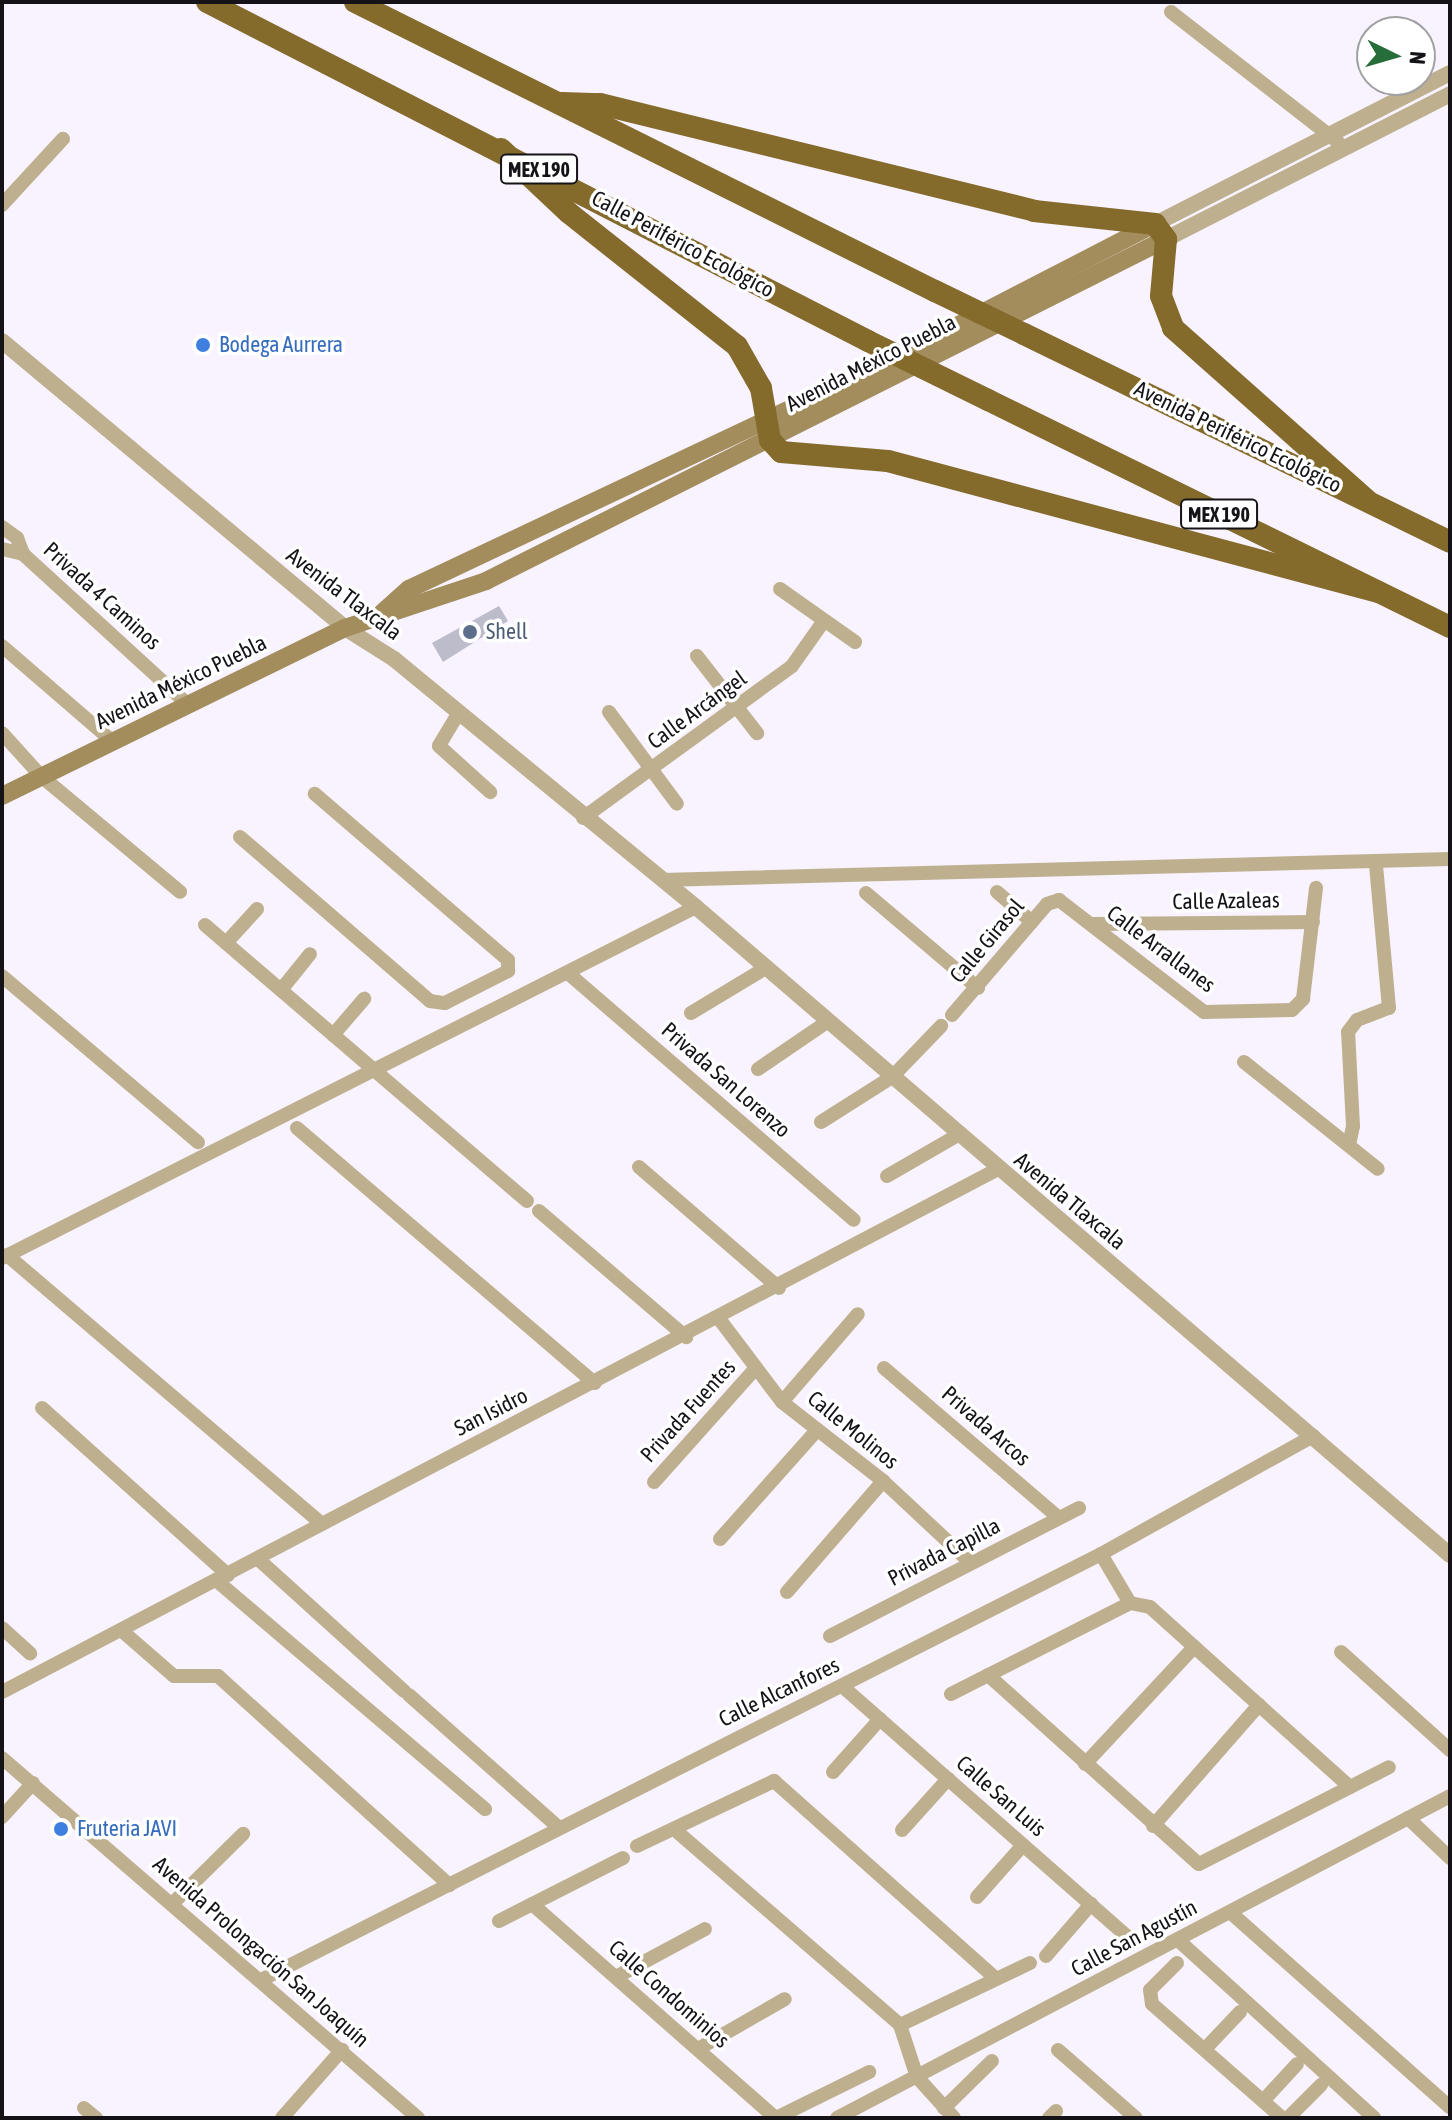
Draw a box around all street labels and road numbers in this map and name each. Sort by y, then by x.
road number: MEX 190 [499,153,579,185]
street label: Calle Periférico Ecológico [587,185,779,303]
street label: Avenida México Puebla [782,309,960,417]
street label: Avenida Periférico Ecológico [1130,375,1346,499]
road number: MEX 190 [1179,498,1259,530]
street label: Privada 4 Caminos [38,537,166,655]
street label: Avenida Tlaxcala [281,542,407,646]
street label: Avenida México Puebla [91,629,271,735]
street label: Calle Arcángel [642,665,752,755]
street label: Calle Azaleas [1172,887,1280,915]
street label: Calle Girasol [944,894,1030,988]
street label: Calle Arrallanes [1102,900,1220,998]
street label: Privada San Lorenzo [656,1017,796,1143]
street label: Avenida Tlaxcala [1009,1147,1131,1255]
street label: Privada Fuentes [635,1354,741,1468]
street label: Privada Arcos [936,1380,1036,1472]
street label: San Isidro [450,1382,532,1442]
street label: Calle Molinos [802,1385,904,1475]
street label: Privada Capilla [883,1512,1005,1592]
street label: Calle Alcanfores [714,1651,844,1733]
street label: Calle San Luis [951,1750,1051,1842]
street label: Avenida Prolongación San Joaquín [148,1851,374,2053]
street label: Calle San Agustín [1067,1894,1201,1982]
street label: Calle Condominios [603,1935,735,2053]

